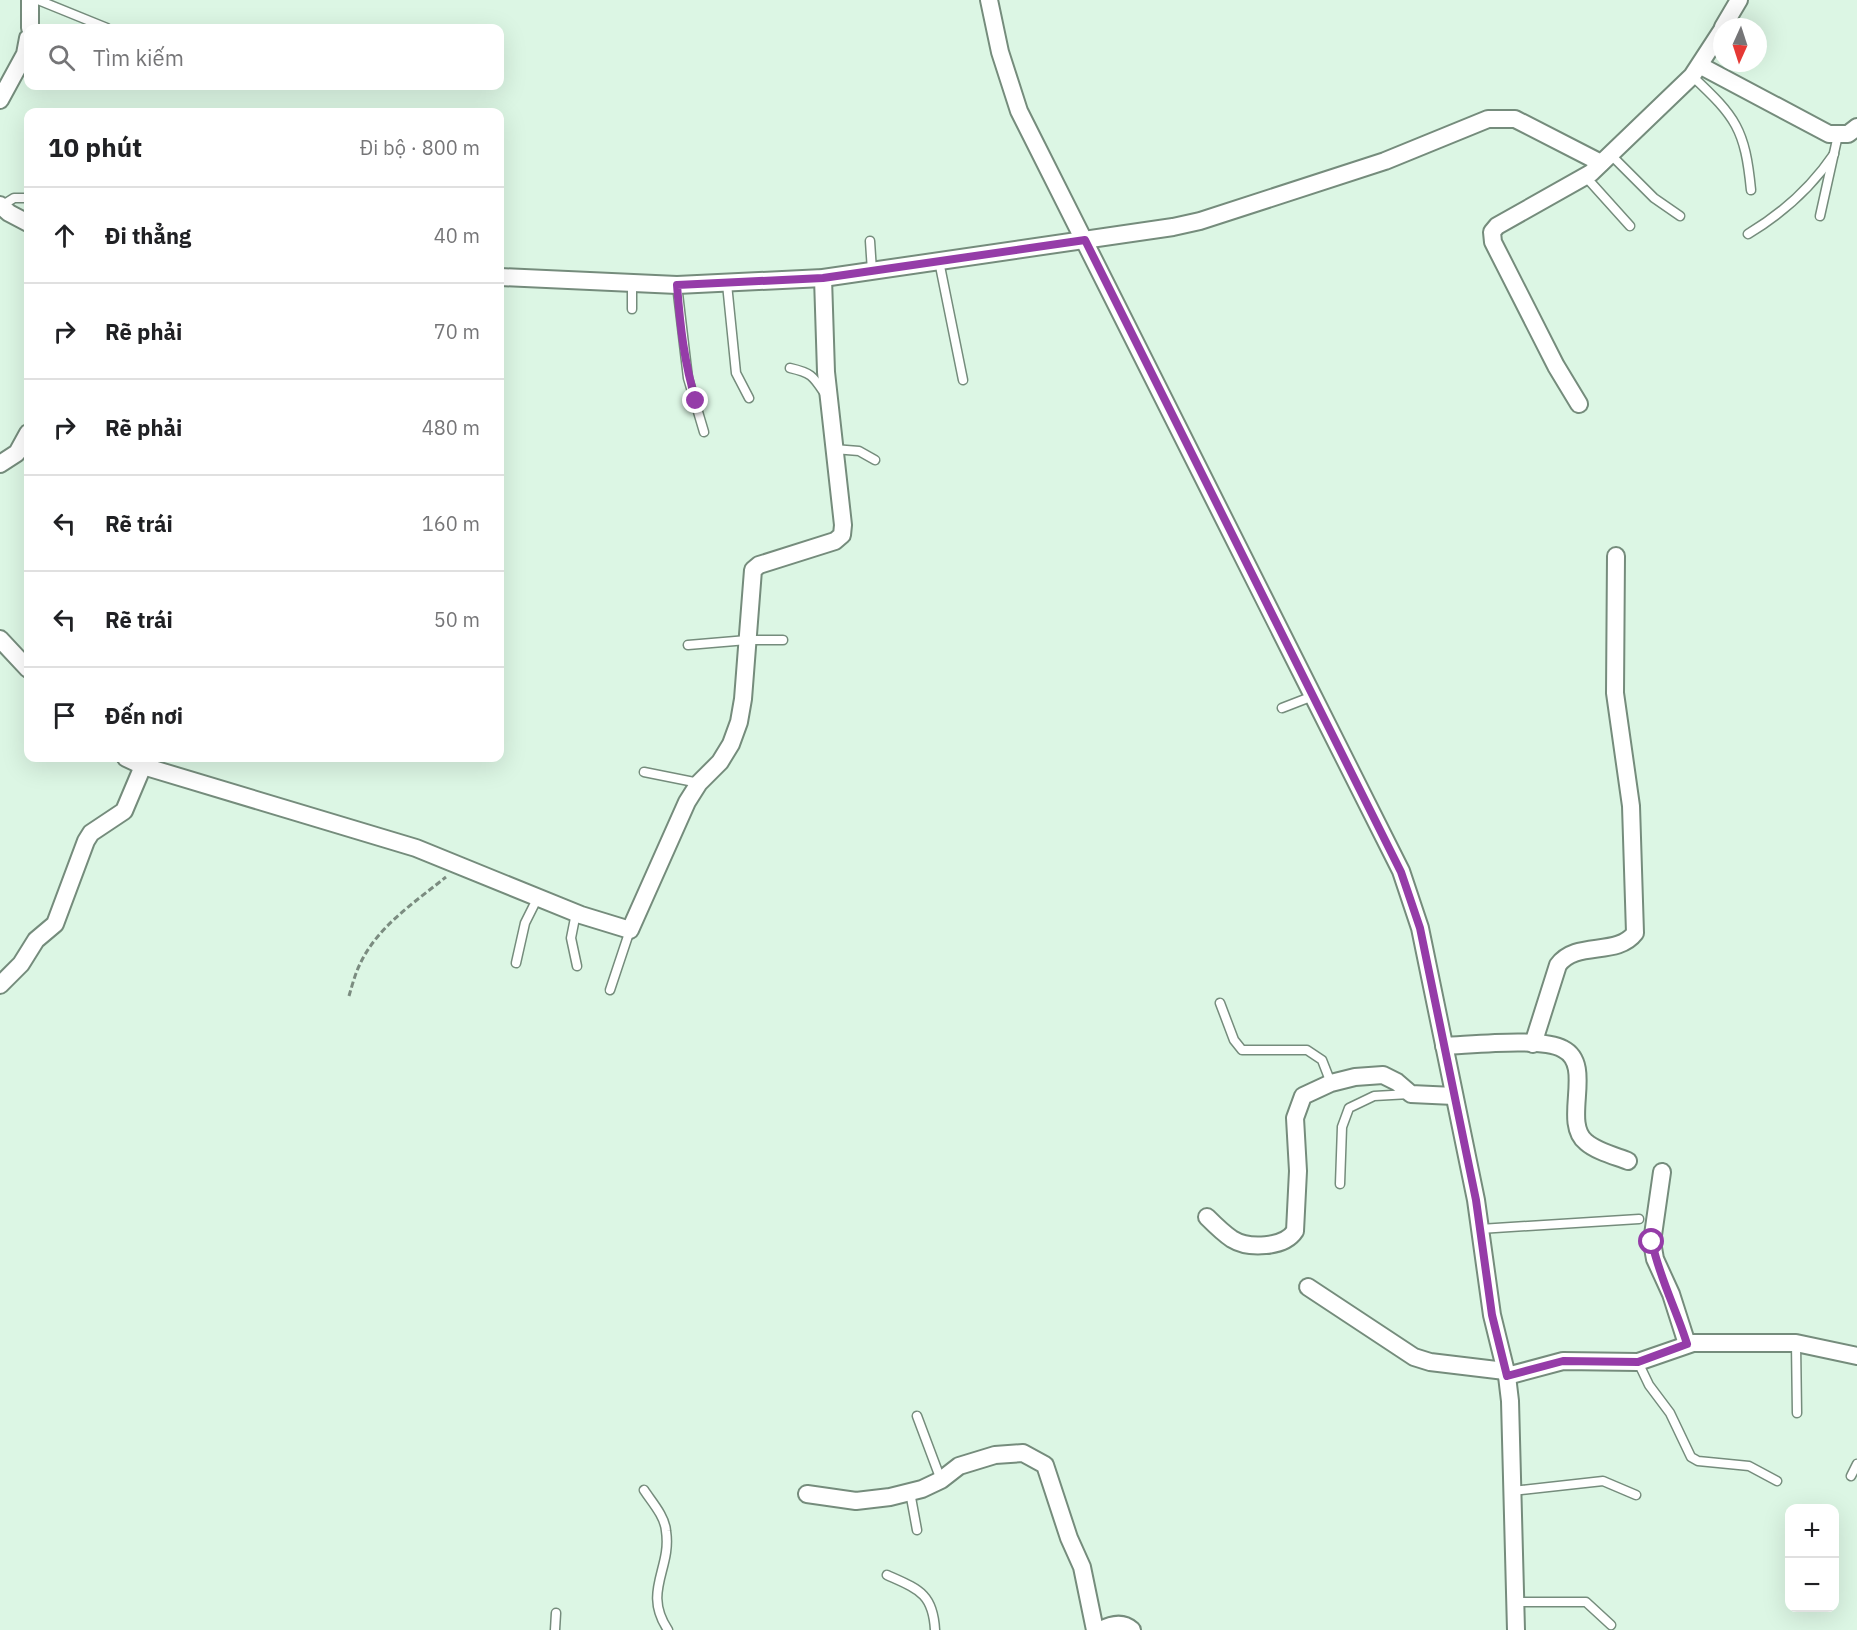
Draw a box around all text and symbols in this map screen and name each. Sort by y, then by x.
north arrow [1713,18,1767,72]
search box [24,24,504,90]
icon: search [45,41,78,74]
text: Tìm kiếm [93,43,184,72]
text: 10 phút [48,130,142,164]
text: Đi bộ · 800 m [360,134,480,161]
icon: ahead [48,219,81,252]
text: Đi thẳng [105,221,191,250]
text: 40 m [434,222,480,249]
icon: right [48,315,81,348]
text: Rẽ phải [105,317,182,346]
text: 70 m [434,318,480,345]
route end [682,387,708,413]
icon: right [48,411,81,444]
text: Rẽ phải [105,413,182,442]
text: 480 m [422,414,480,441]
icon: left [48,507,81,540]
text: Rẽ trái [105,509,173,538]
text: 160 m [422,510,480,537]
icon: left [48,603,81,636]
text: Rẽ trái [105,605,173,634]
text: 50 m [434,606,480,633]
icon: arrive [48,699,81,732]
text: Đến nơi [105,701,183,730]
route start [1638,1228,1664,1254]
map controls [1785,1504,1839,1612]
button: + [1785,1504,1839,1558]
button: − [1785,1558,1839,1612]

